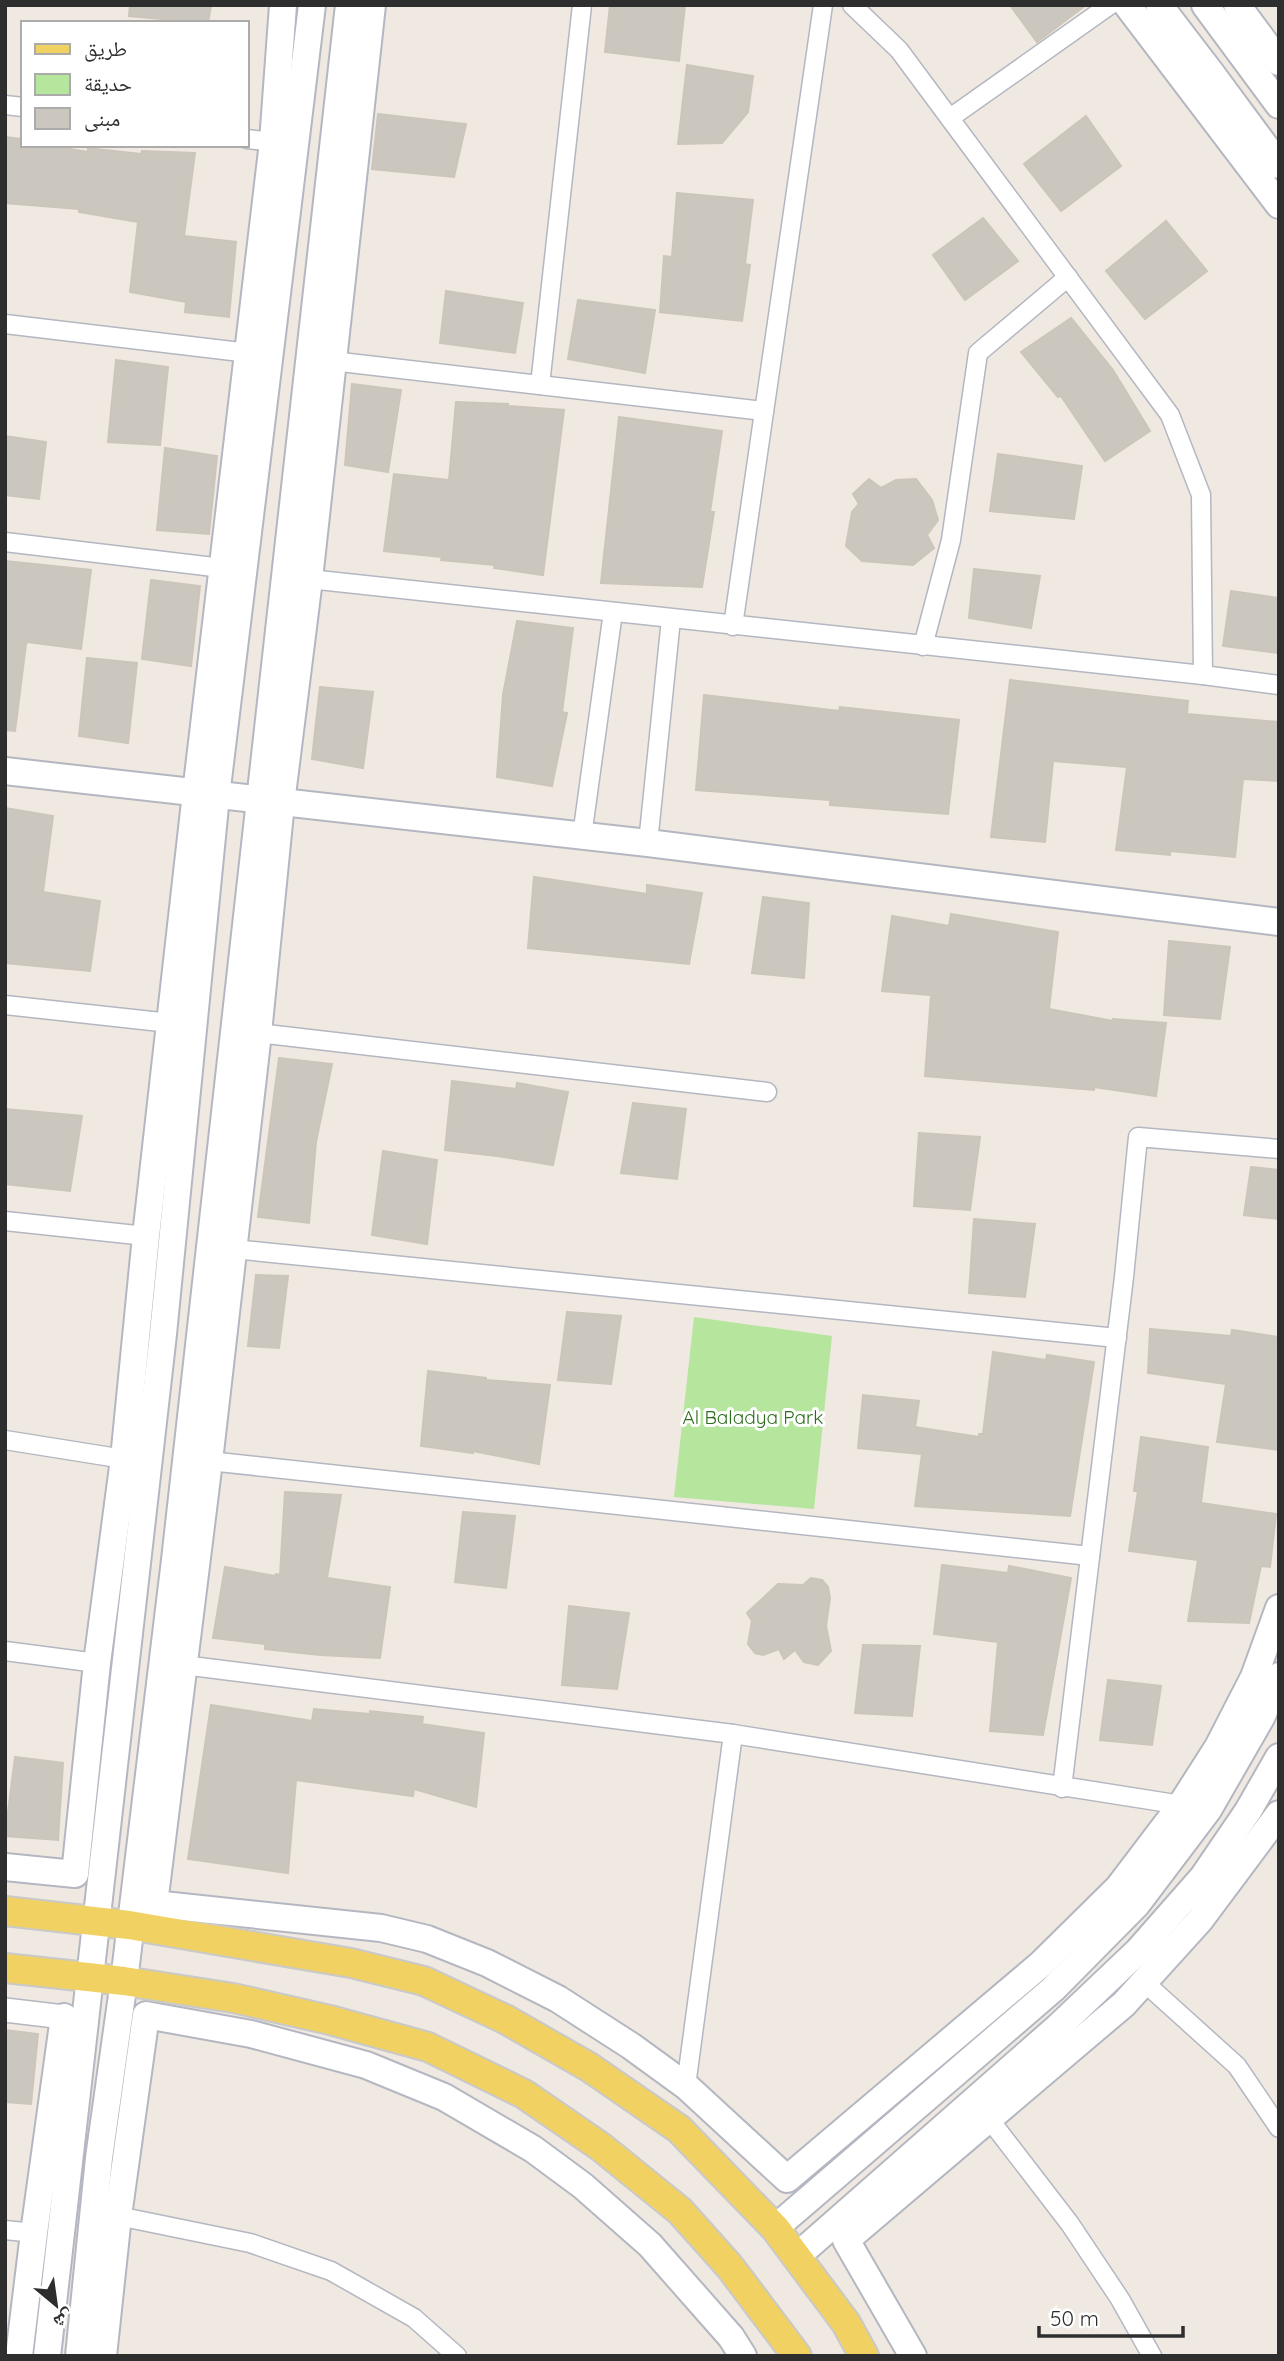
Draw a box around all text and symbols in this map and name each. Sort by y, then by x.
legend [21,21,248,147]
text: طريق [84,35,127,62]
text: حديقة [84,70,132,96]
text: مبنى [84,105,120,132]
park label: Al Baladya Park [683,1405,823,1429]
north arrow [21,2270,91,2340]
scale bar [1039,2294,1182,2338]
text: ش [50,2304,79,2335]
text: 50 m [1050,2305,1099,2331]

